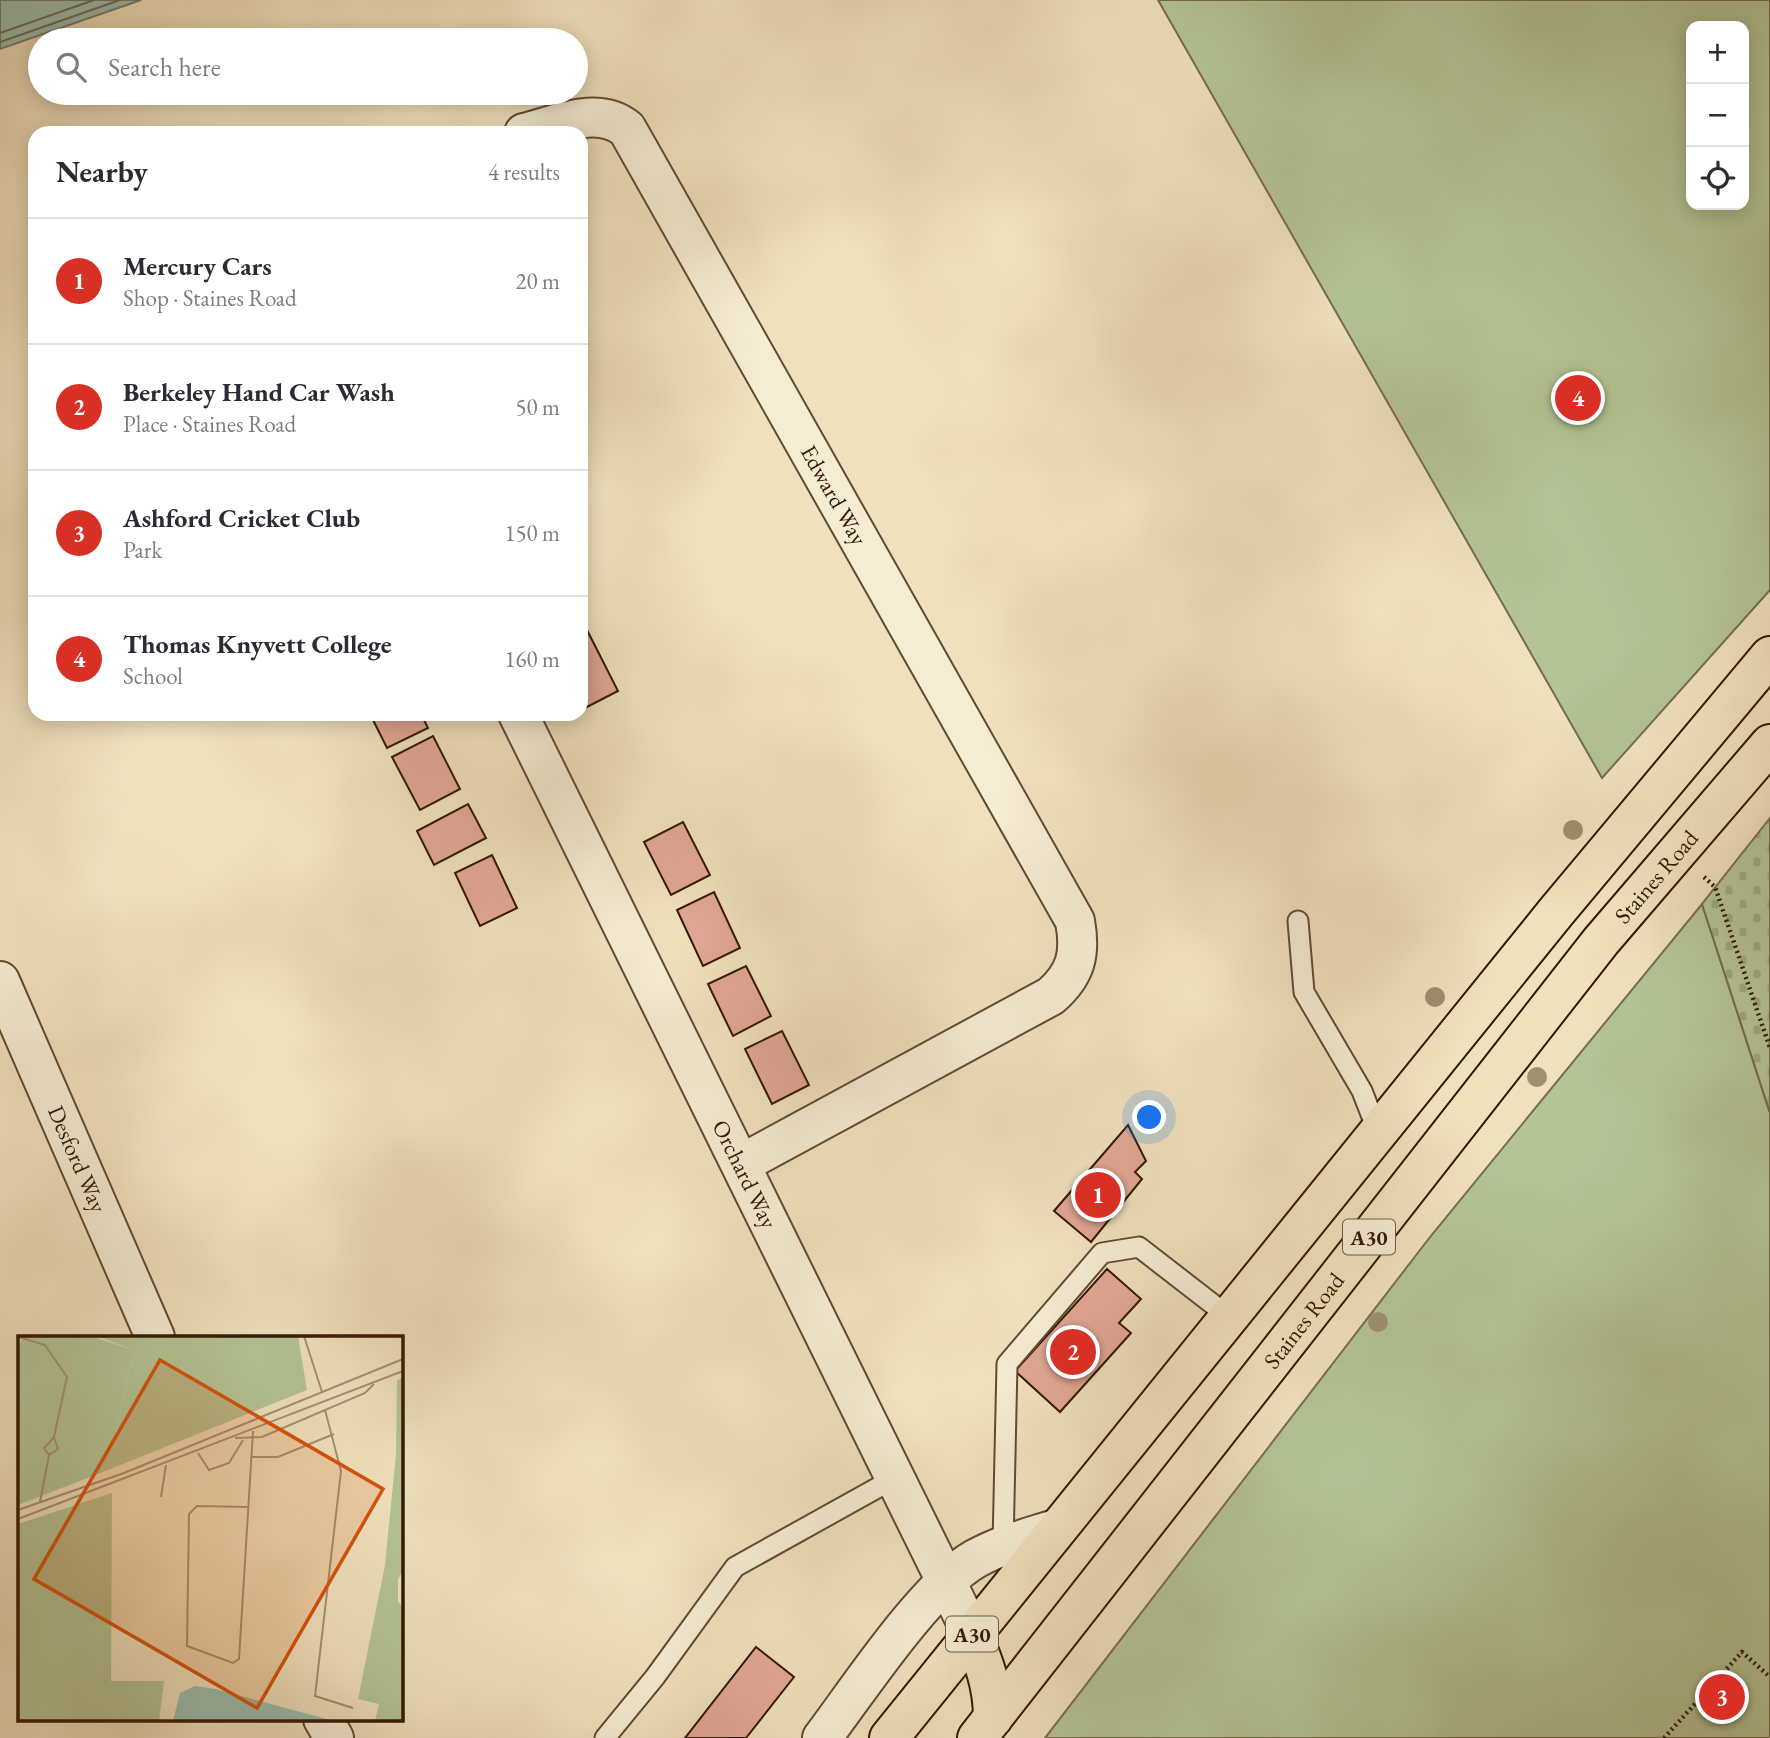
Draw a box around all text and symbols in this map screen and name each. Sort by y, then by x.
map controls [1686,21,1749,210]
button: + [1686,21,1749,84]
search box [28,28,588,105]
icon: search [52,48,90,86]
text: Search here [108,50,221,84]
button: − [1686,84,1749,147]
button: locate [1686,147,1749,210]
text: Nearby [56,152,148,191]
text: 4 results [488,157,560,187]
text: Mercury Cars [123,249,272,283]
text: 1 [73,266,85,296]
text: 20 m [515,266,560,296]
text: Shop · Staines Road [123,283,297,313]
pin: 4 [1555,372,1601,424]
text: Berkeley Hand Car Wash [123,375,395,409]
text: 2 [73,392,85,422]
text: 50 m [515,392,560,422]
text: Place · Staines Road [123,409,296,439]
street label: Edward Way [794,440,875,551]
text: Ashford Cricket Club [123,501,360,535]
text: 3 [73,518,85,548]
text: 150 m [504,518,560,548]
text: Park [123,535,162,565]
text: Thomas Knyvett College [123,627,392,661]
text: 4 [73,644,85,674]
text: 160 m [504,644,560,674]
text: School [123,661,183,691]
street label: Staines Road [1608,823,1705,930]
your location [1132,1100,1166,1134]
street label: Desford Way [41,1101,114,1218]
street label: Orchard Way [706,1115,785,1234]
pin: 1 [1075,1169,1121,1221]
road number: A30 [1343,1220,1395,1254]
street label: Staines Road [1257,1266,1351,1375]
pin: 2 [1050,1326,1096,1378]
inset map [18,1336,402,1720]
road number: A30 [946,1616,998,1652]
pin: 3 [1699,1671,1745,1723]

